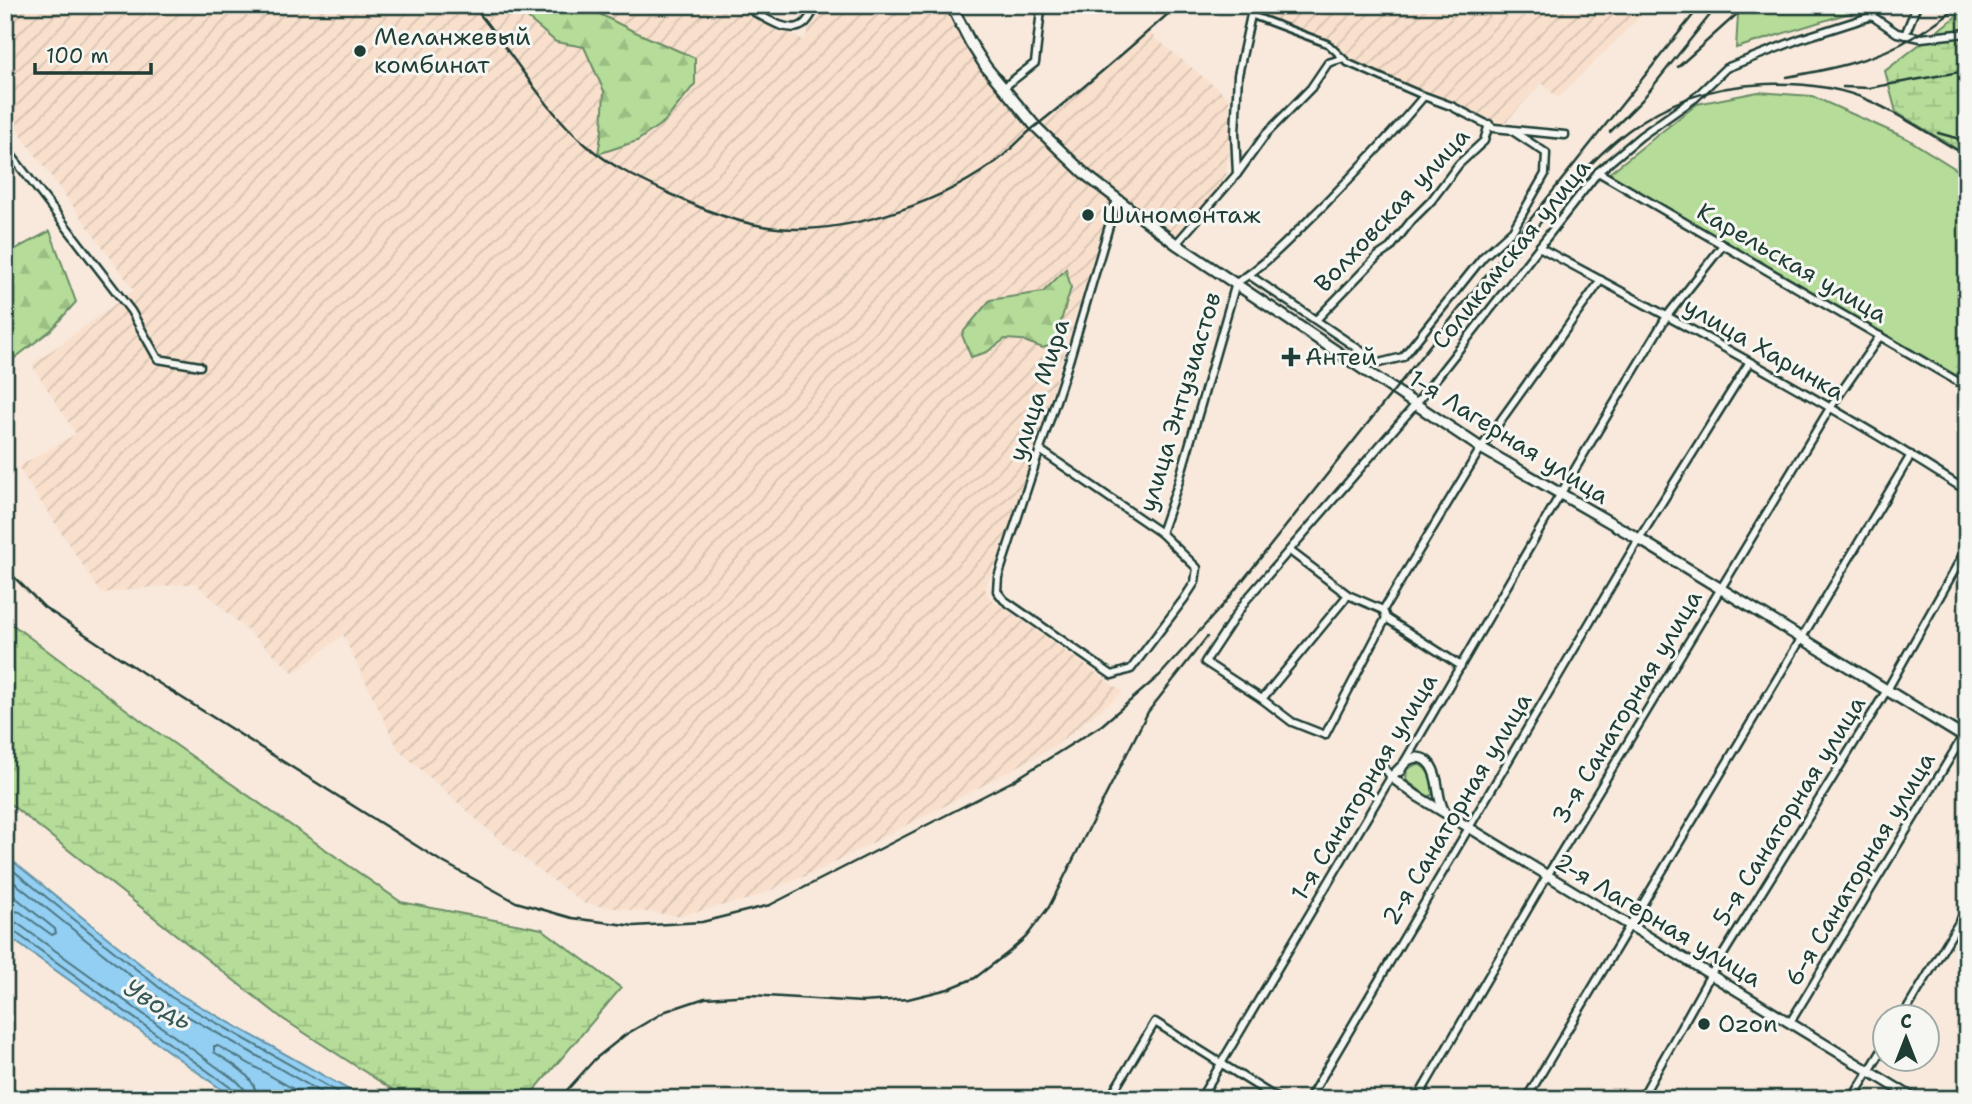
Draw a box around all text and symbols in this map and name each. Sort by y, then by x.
place label: Меланжевый комбинат [374,21,531,81]
scale bar [35,32,150,76]
text: 100 m [46,42,109,70]
marker: Меланжевый комбинат [352,43,368,59]
street label: Волховская улица [1307,121,1477,299]
street label: Соликамская улица [1424,152,1598,356]
street label: Карельская улица [1691,195,1893,331]
place label: Шиномонтаж [1102,199,1261,231]
marker: Шиномонтаж [1080,207,1096,223]
street label: улица Энтузиастов [1131,288,1229,516]
street label: улица Харинка [1678,290,1850,408]
street label: улица Мира [1001,315,1077,465]
place label: Антей [1305,341,1377,373]
marker: Антей [1283,349,1299,365]
street label: 1-я Лагерная улица [1403,362,1615,512]
street label: 3-я Санаторная улица [1544,584,1710,830]
street label: 1-я Санаторная улица [1283,667,1445,907]
street label: 2-я Санаторная улица [1375,687,1539,931]
street label: 5-я Санаторная улица [1705,690,1873,932]
street label: 6-я Санаторная улица [1777,746,1943,992]
street label: 2-я Лагерная улица [1549,845,1768,995]
water label: Уводь [117,969,199,1038]
north arrow [1870,1002,1940,1072]
place label: Ozon [1718,1008,1778,1040]
text: С [1900,1009,1912,1034]
marker: Ozon [1696,1016,1712,1032]

